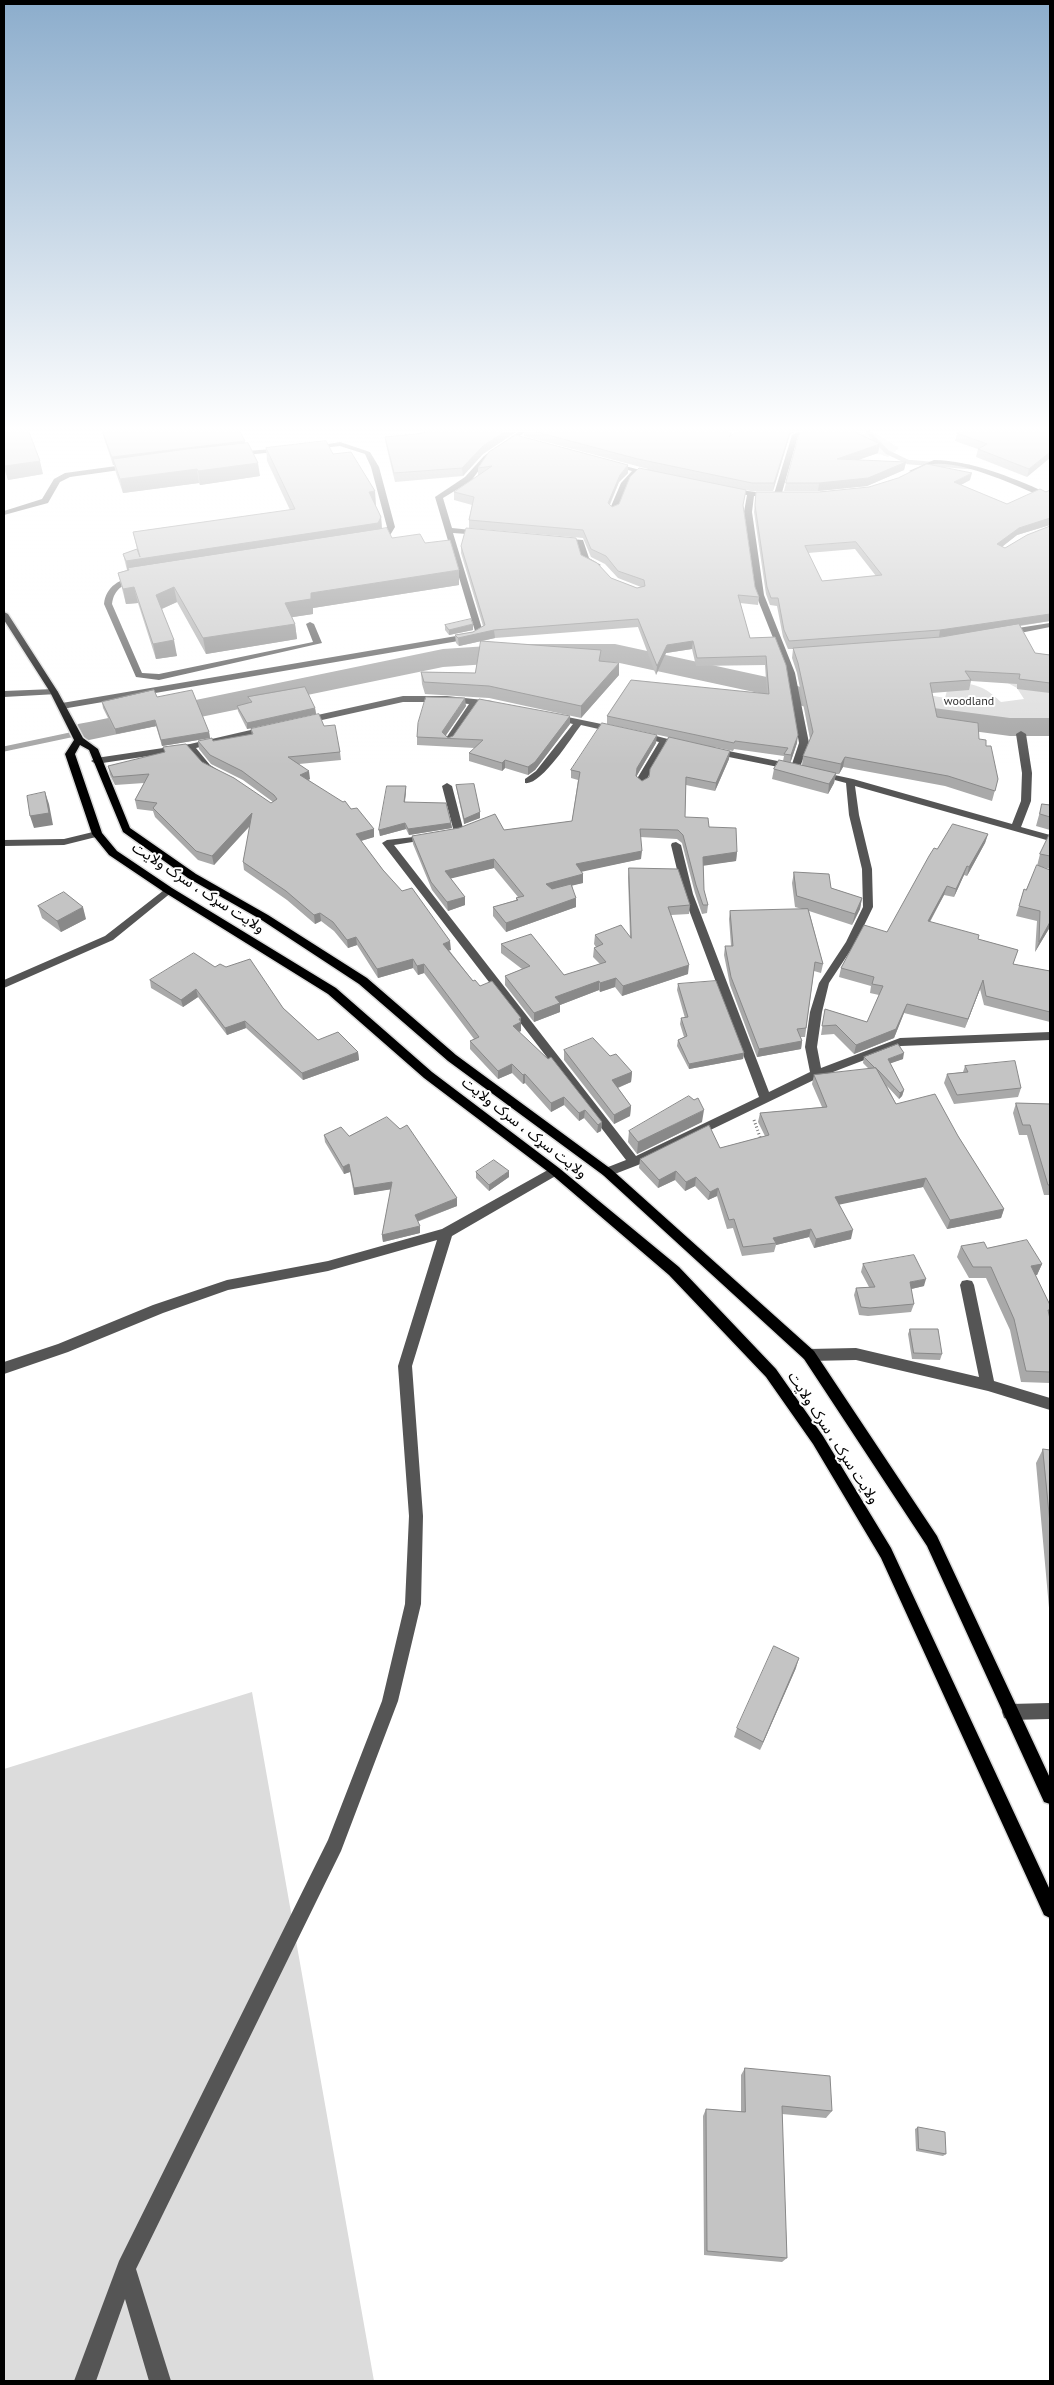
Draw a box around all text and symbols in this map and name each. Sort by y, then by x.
park label: woodland [944,695,994,709]
street label: ولایت سړک ، سرک ولایت [128,838,268,938]
street label: ولایت سړک ، سرک ولایت [458,1073,590,1183]
street label: ولایت سړک ، سرک ولایت [783,1368,883,1508]

